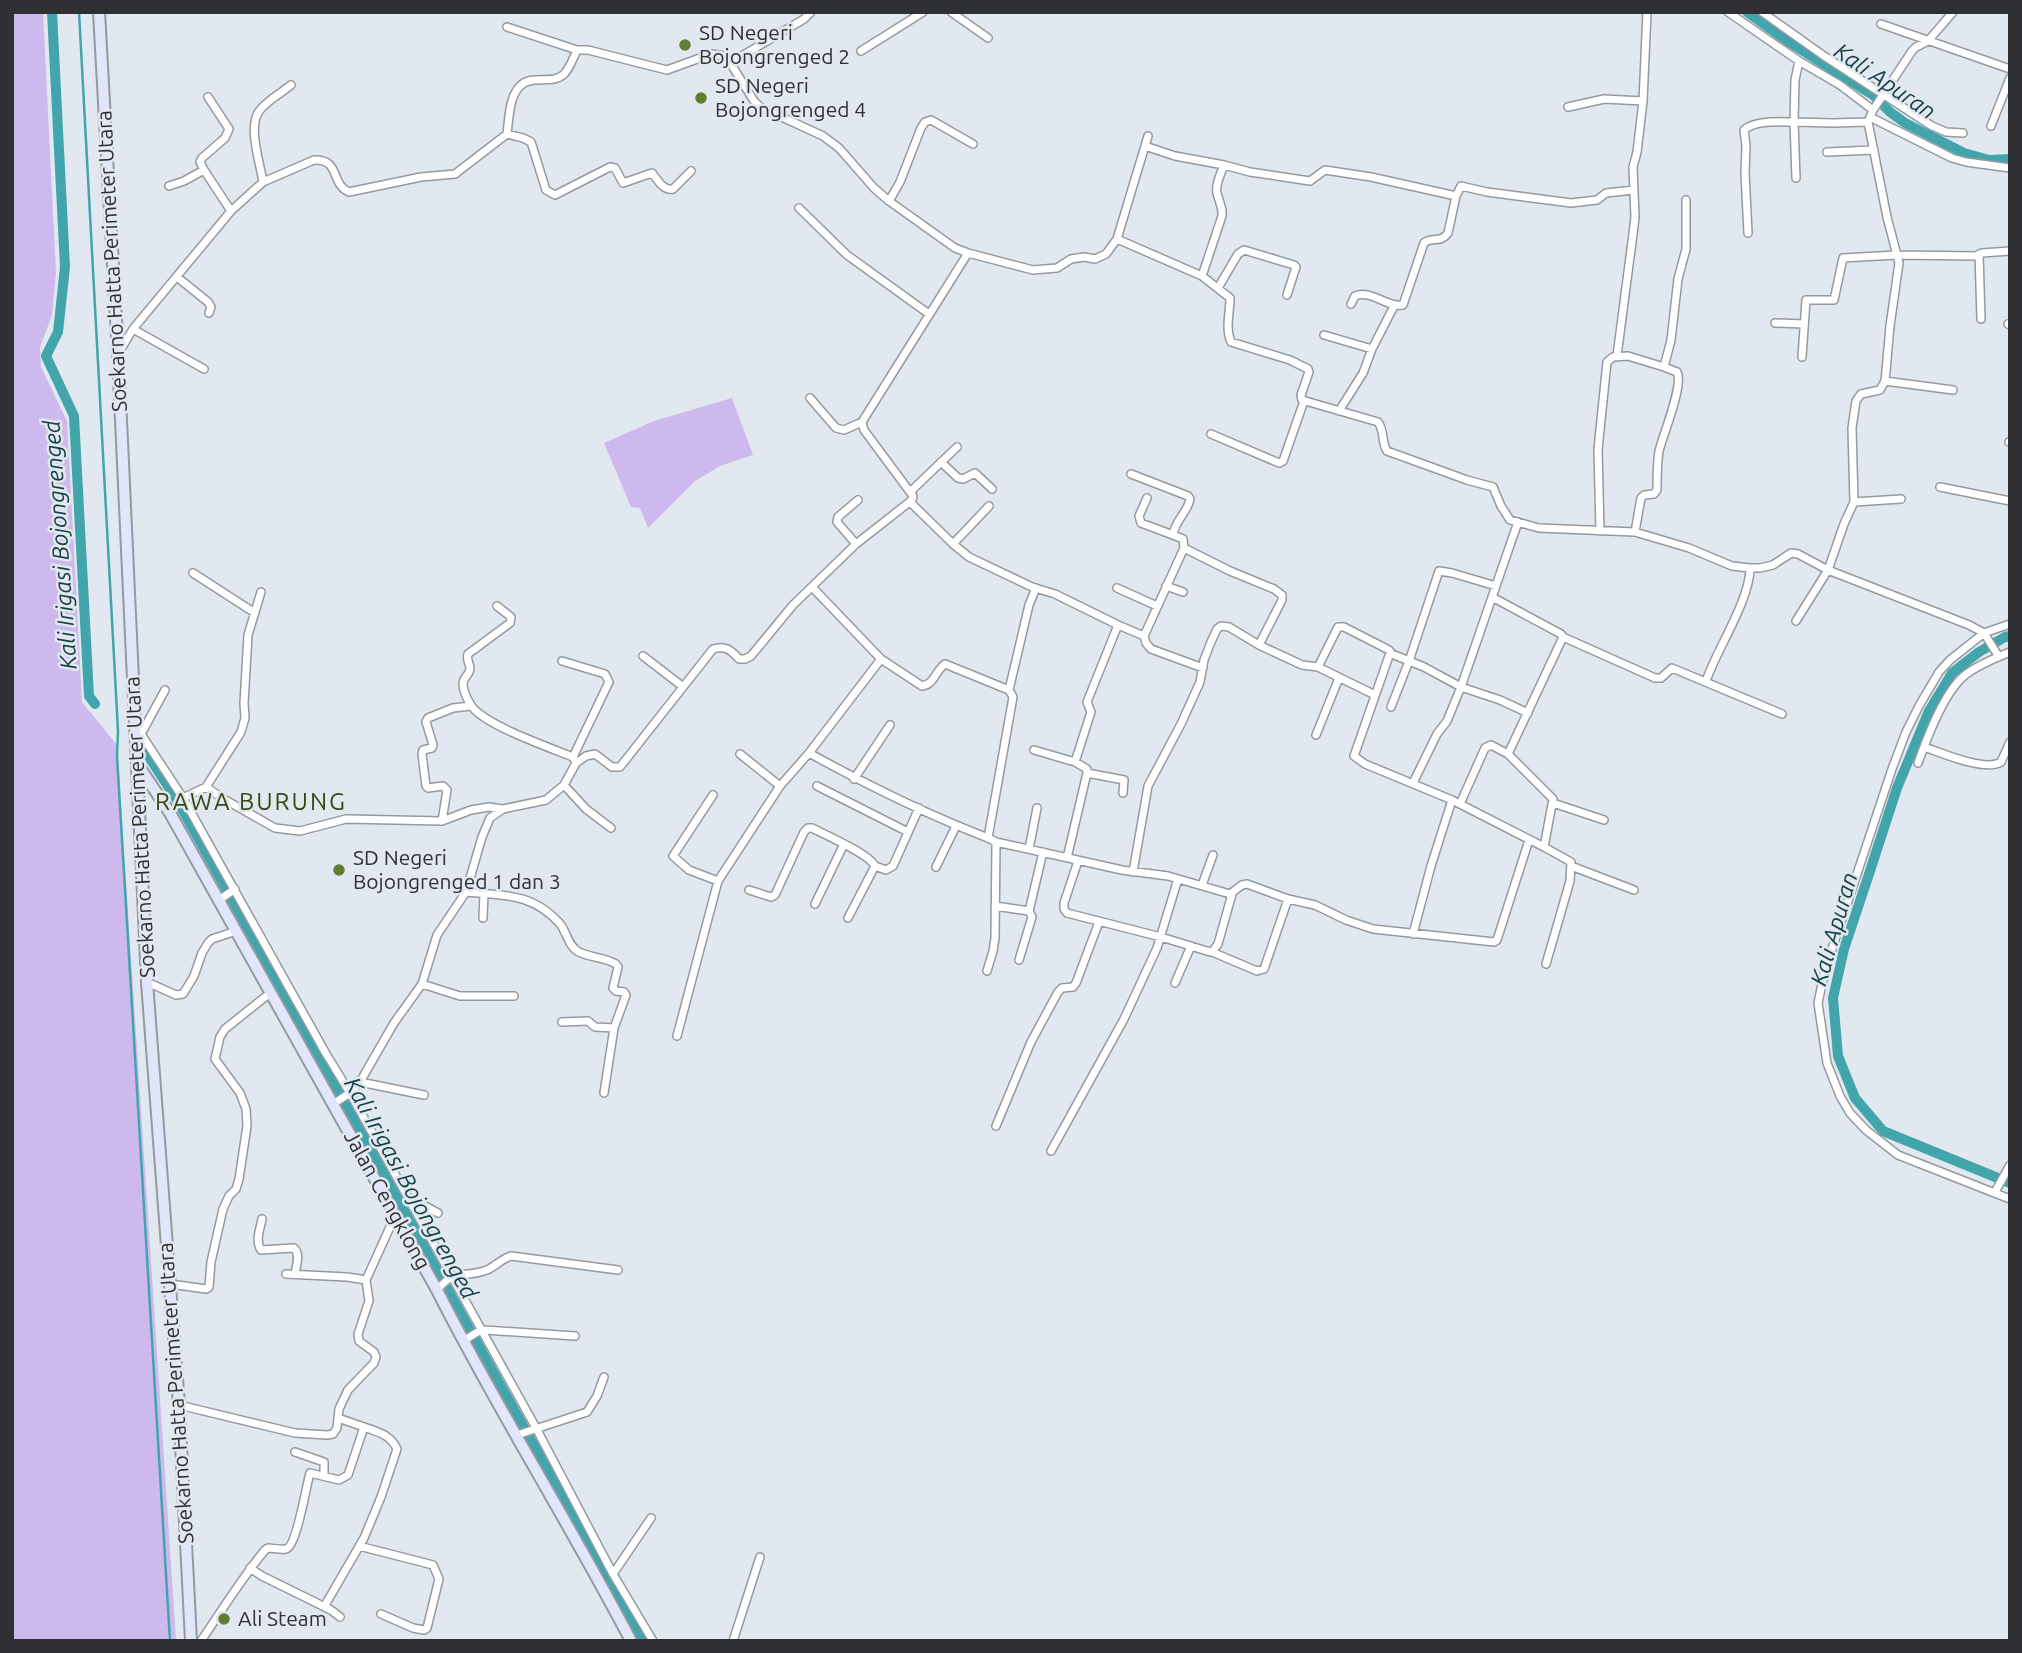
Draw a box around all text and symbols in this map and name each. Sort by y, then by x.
place label: SD Negeri Bojongrenged 2 [699,20,850,68]
marker: SD Negeri Bojongrenged 2 [677,37,693,53]
water label: Kali Apuran [1830,38,1941,124]
place label: SD Negeri Bojongrenged 4 [715,73,866,121]
marker: SD Negeri Bojongrenged 4 [693,90,709,106]
street label: Soekarno Hatta Perimeter Utara [91,110,131,412]
water label: Kali Irigasi Bojongrenged [38,419,81,670]
street label: Soekarno Hatta Perimeter Utara [119,676,159,978]
district label: RAWA BURUNG [155,788,347,815]
place label: SD Negeri Bojongrenged 1 dan 3 [353,845,561,893]
marker: SD Negeri Bojongrenged 1 dan 3 [331,862,347,878]
water label: Kali Apuran [1805,869,1862,988]
water label: Kali Irigasi Bojongrenged [340,1073,483,1304]
street label: Jalan Cengklong [340,1126,436,1273]
street label: Soekarno Hatta Perimeter Utara [152,1242,198,1545]
place label: Ali Steam [238,1606,327,1630]
marker: Ali Steam [216,1611,232,1627]

